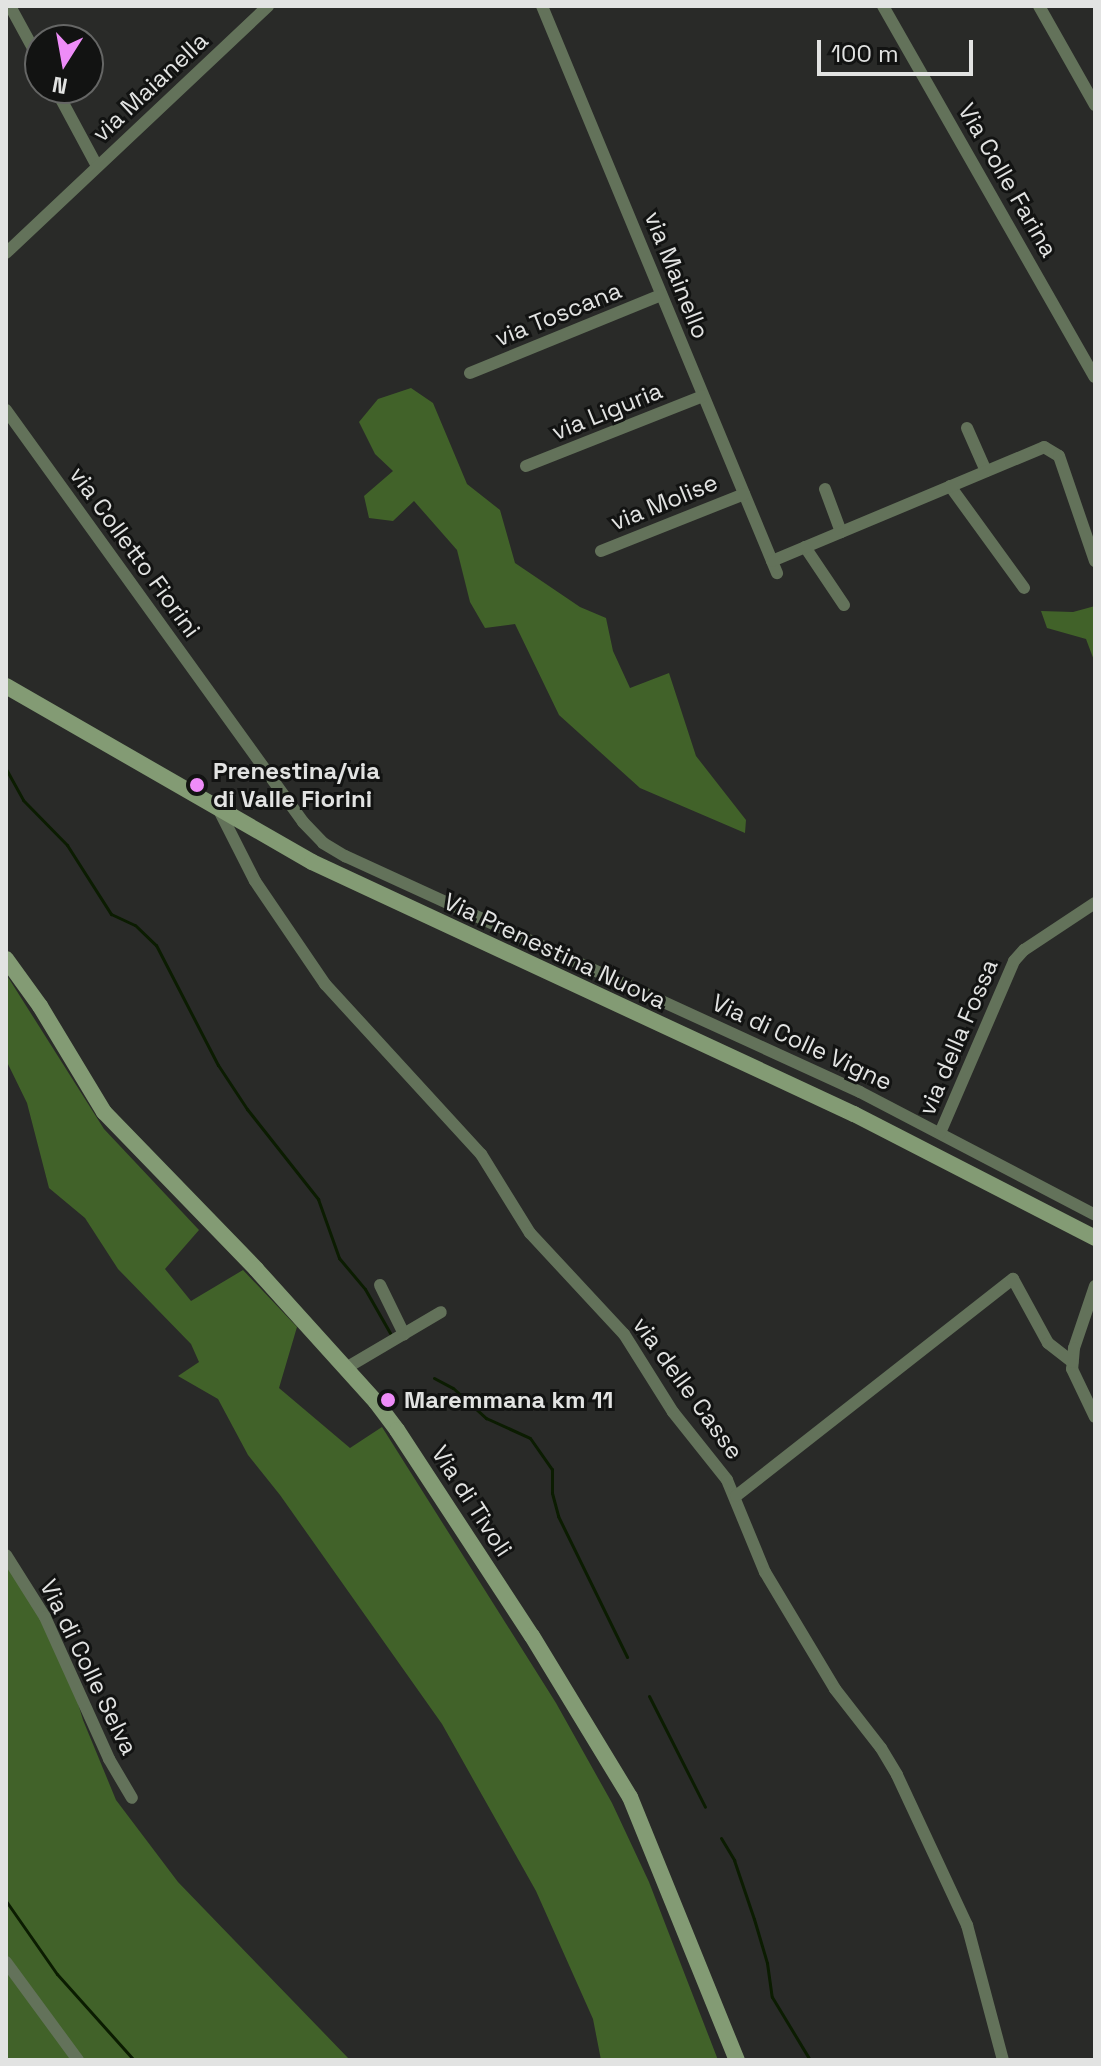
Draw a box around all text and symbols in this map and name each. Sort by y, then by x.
north arrow [24,24,104,104]
scale bar [821,24,977,74]
street label: via Maianella [86,26,214,148]
text: 100 m [831,38,899,69]
text: N [50,70,70,101]
street label: Via Colle Farina [952,98,1064,262]
street label: via Mainello [638,207,716,343]
street label: via Toscana [490,275,626,353]
street label: via Liguria [548,376,666,446]
street label: via Colletto Fiorini [63,461,207,643]
street label: via Molise [606,467,722,537]
place label: Prenestina/via di Valle Fiorini [213,757,380,813]
marker: Prenestina/via di Valle Fiorini [188,776,206,794]
street label: Via Prenestina Nuova [439,887,671,1015]
street label: via della Fossa [912,955,1004,1119]
street label: Via di Colle Vigne [707,988,897,1096]
street label: via delle Casse [627,1311,749,1465]
place label: Maremmana km 11 [404,1386,613,1414]
marker: Maremmana km 11 [379,1391,397,1409]
street label: Via di Tivoli [425,1440,519,1562]
street label: Via di Colle Selva [34,1575,144,1759]

